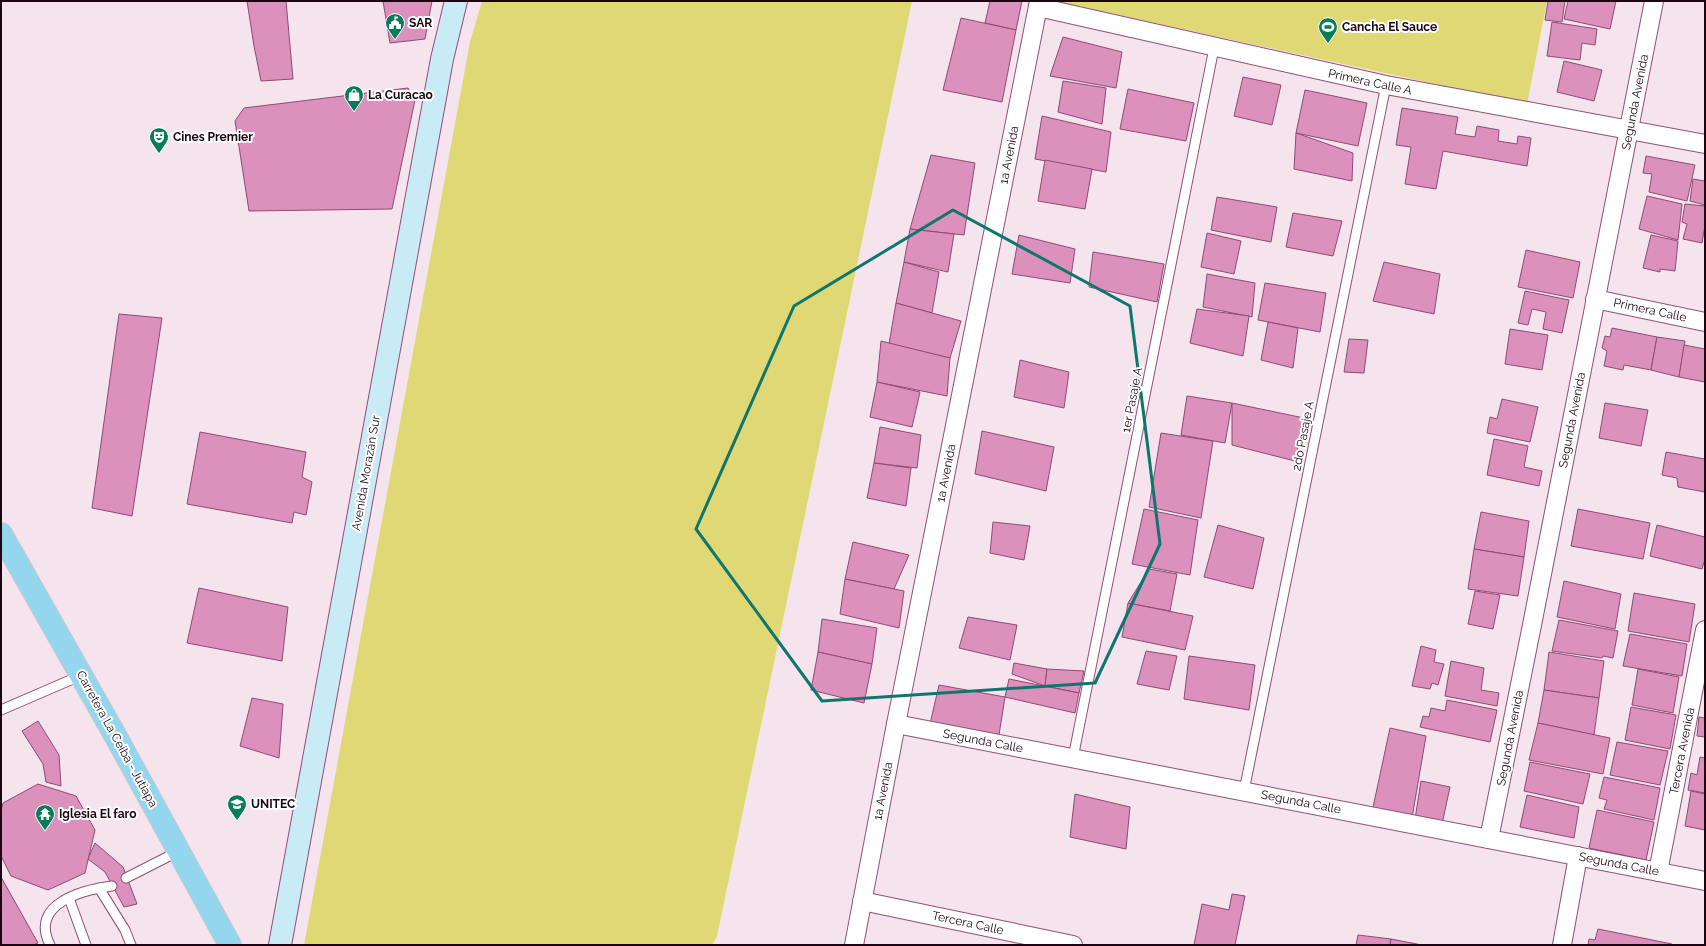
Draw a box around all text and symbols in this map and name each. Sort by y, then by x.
public building icon: SAR [384,12,406,40]
place label: SAR [409,16,432,30]
sports icon: Cancha El Sauce [1317,16,1339,44]
place label: Cancha El Sauce [1342,20,1437,34]
street label: Segunda Avenida [1619,53,1651,151]
street label: Primera Calle A [1327,66,1413,98]
shop icon: La Curacao [343,84,365,112]
place label: La Curacao [368,88,433,102]
street label: 1a Avenida [997,125,1021,185]
theatre icon: Cines Premier [148,126,170,154]
place label: Cines Premier [173,130,253,144]
street label: Primera Calle [1612,295,1688,325]
street label: 1er Pasaje A [1119,366,1145,434]
street label: Segunda Avenida [1556,371,1588,469]
street label: 2do Pasaje A [1289,400,1317,472]
street label: Avenida Morazán Sur [349,413,383,532]
street label: 1a Avenida [934,443,958,503]
street label: Carretera La Ceiba - Jutiapa [74,668,160,810]
street label: Segunda Avenida [1494,689,1526,787]
street label: Tercera Avenida [1667,706,1697,796]
street label: Segunda Calle [942,726,1024,756]
street label: 1a Avenida [871,761,895,821]
street label: Segunda Calle [1260,787,1342,817]
school or university icon: UNITEC [226,793,248,821]
place label: UNITEC [251,797,295,811]
temple icon: Iglesia El faro [34,803,56,831]
place label: Iglesia El faro [59,807,136,821]
street label: Segunda Calle [1578,849,1660,879]
street label: Tercera Calle [931,909,1005,937]

